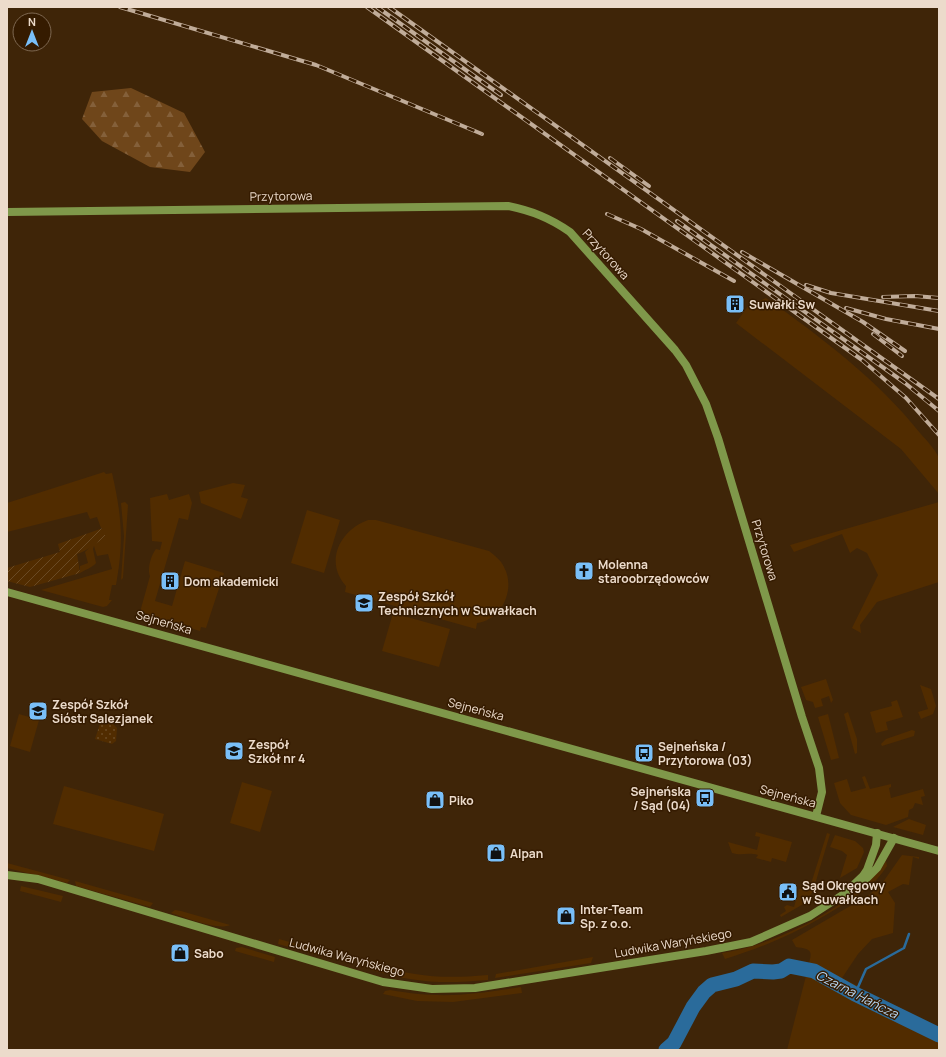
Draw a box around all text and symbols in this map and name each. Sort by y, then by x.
north arrow [12,12,52,52]
text: N [28,14,36,29]
street label: Przytorowa [249,187,313,205]
street label: Przytorowa [579,225,633,283]
building icon: Suwałki Sw [724,293,746,315]
place label: Suwałki Sw [749,296,815,313]
street label: Przytorowa [748,517,782,583]
place label: Molenna staroobrzędowców [598,556,709,587]
church icon: Molenna staroobrzędowców [573,560,595,582]
building icon: Dom akademicki [159,570,181,592]
place label: Dom akademicki [184,573,279,590]
place label: Zespół Szkół Technicznych w Suwałkach [378,588,537,619]
school or university icon: Zespół Szkół Technicznych w Suwałkach [353,592,375,614]
street label: Sejneńska [134,606,194,638]
street label: Sejneńska [446,693,506,725]
place label: Zespół Szkół Sióstr Salezjanek [52,696,153,727]
school or university icon: Zespół Szkół Sióstr Salezjanek [27,700,49,722]
place label: Zespół Szkół nr 4 [248,736,305,767]
place label: Sejneńska / Przytorowa (03) [658,738,752,769]
school or university icon: Zespół Szkół nr 4 [223,740,245,762]
bus stop icon: Sejneńska / Przytorowa (03) [633,742,655,764]
street label: Sejneńska [758,780,818,812]
place label: Sejneńska / Sąd (04) [630,783,691,814]
bus stop icon: Sejneńska / Sąd (04) [694,787,716,809]
shop icon: Piko [424,789,446,811]
place label: Piko [449,792,474,809]
shop icon: Alpan [485,842,507,864]
place label: Alpan [510,845,543,862]
place label: Sąd Okręgowy w Suwałkach [802,877,885,908]
public building icon: Sąd Okręgowy w Suwałkach [777,881,799,903]
place label: Inter-Team Sp. z o.o. [580,901,643,932]
shop icon: Inter-Team Sp. z o.o. [555,905,577,927]
street label: Ludwika Waryńskiego [613,924,733,962]
street label: Ludwika Waryńskiego [287,933,407,981]
shop icon: Sabo [169,942,191,964]
place label: Sabo [194,945,224,962]
water label: Czarna Hańcza [813,966,902,1023]

